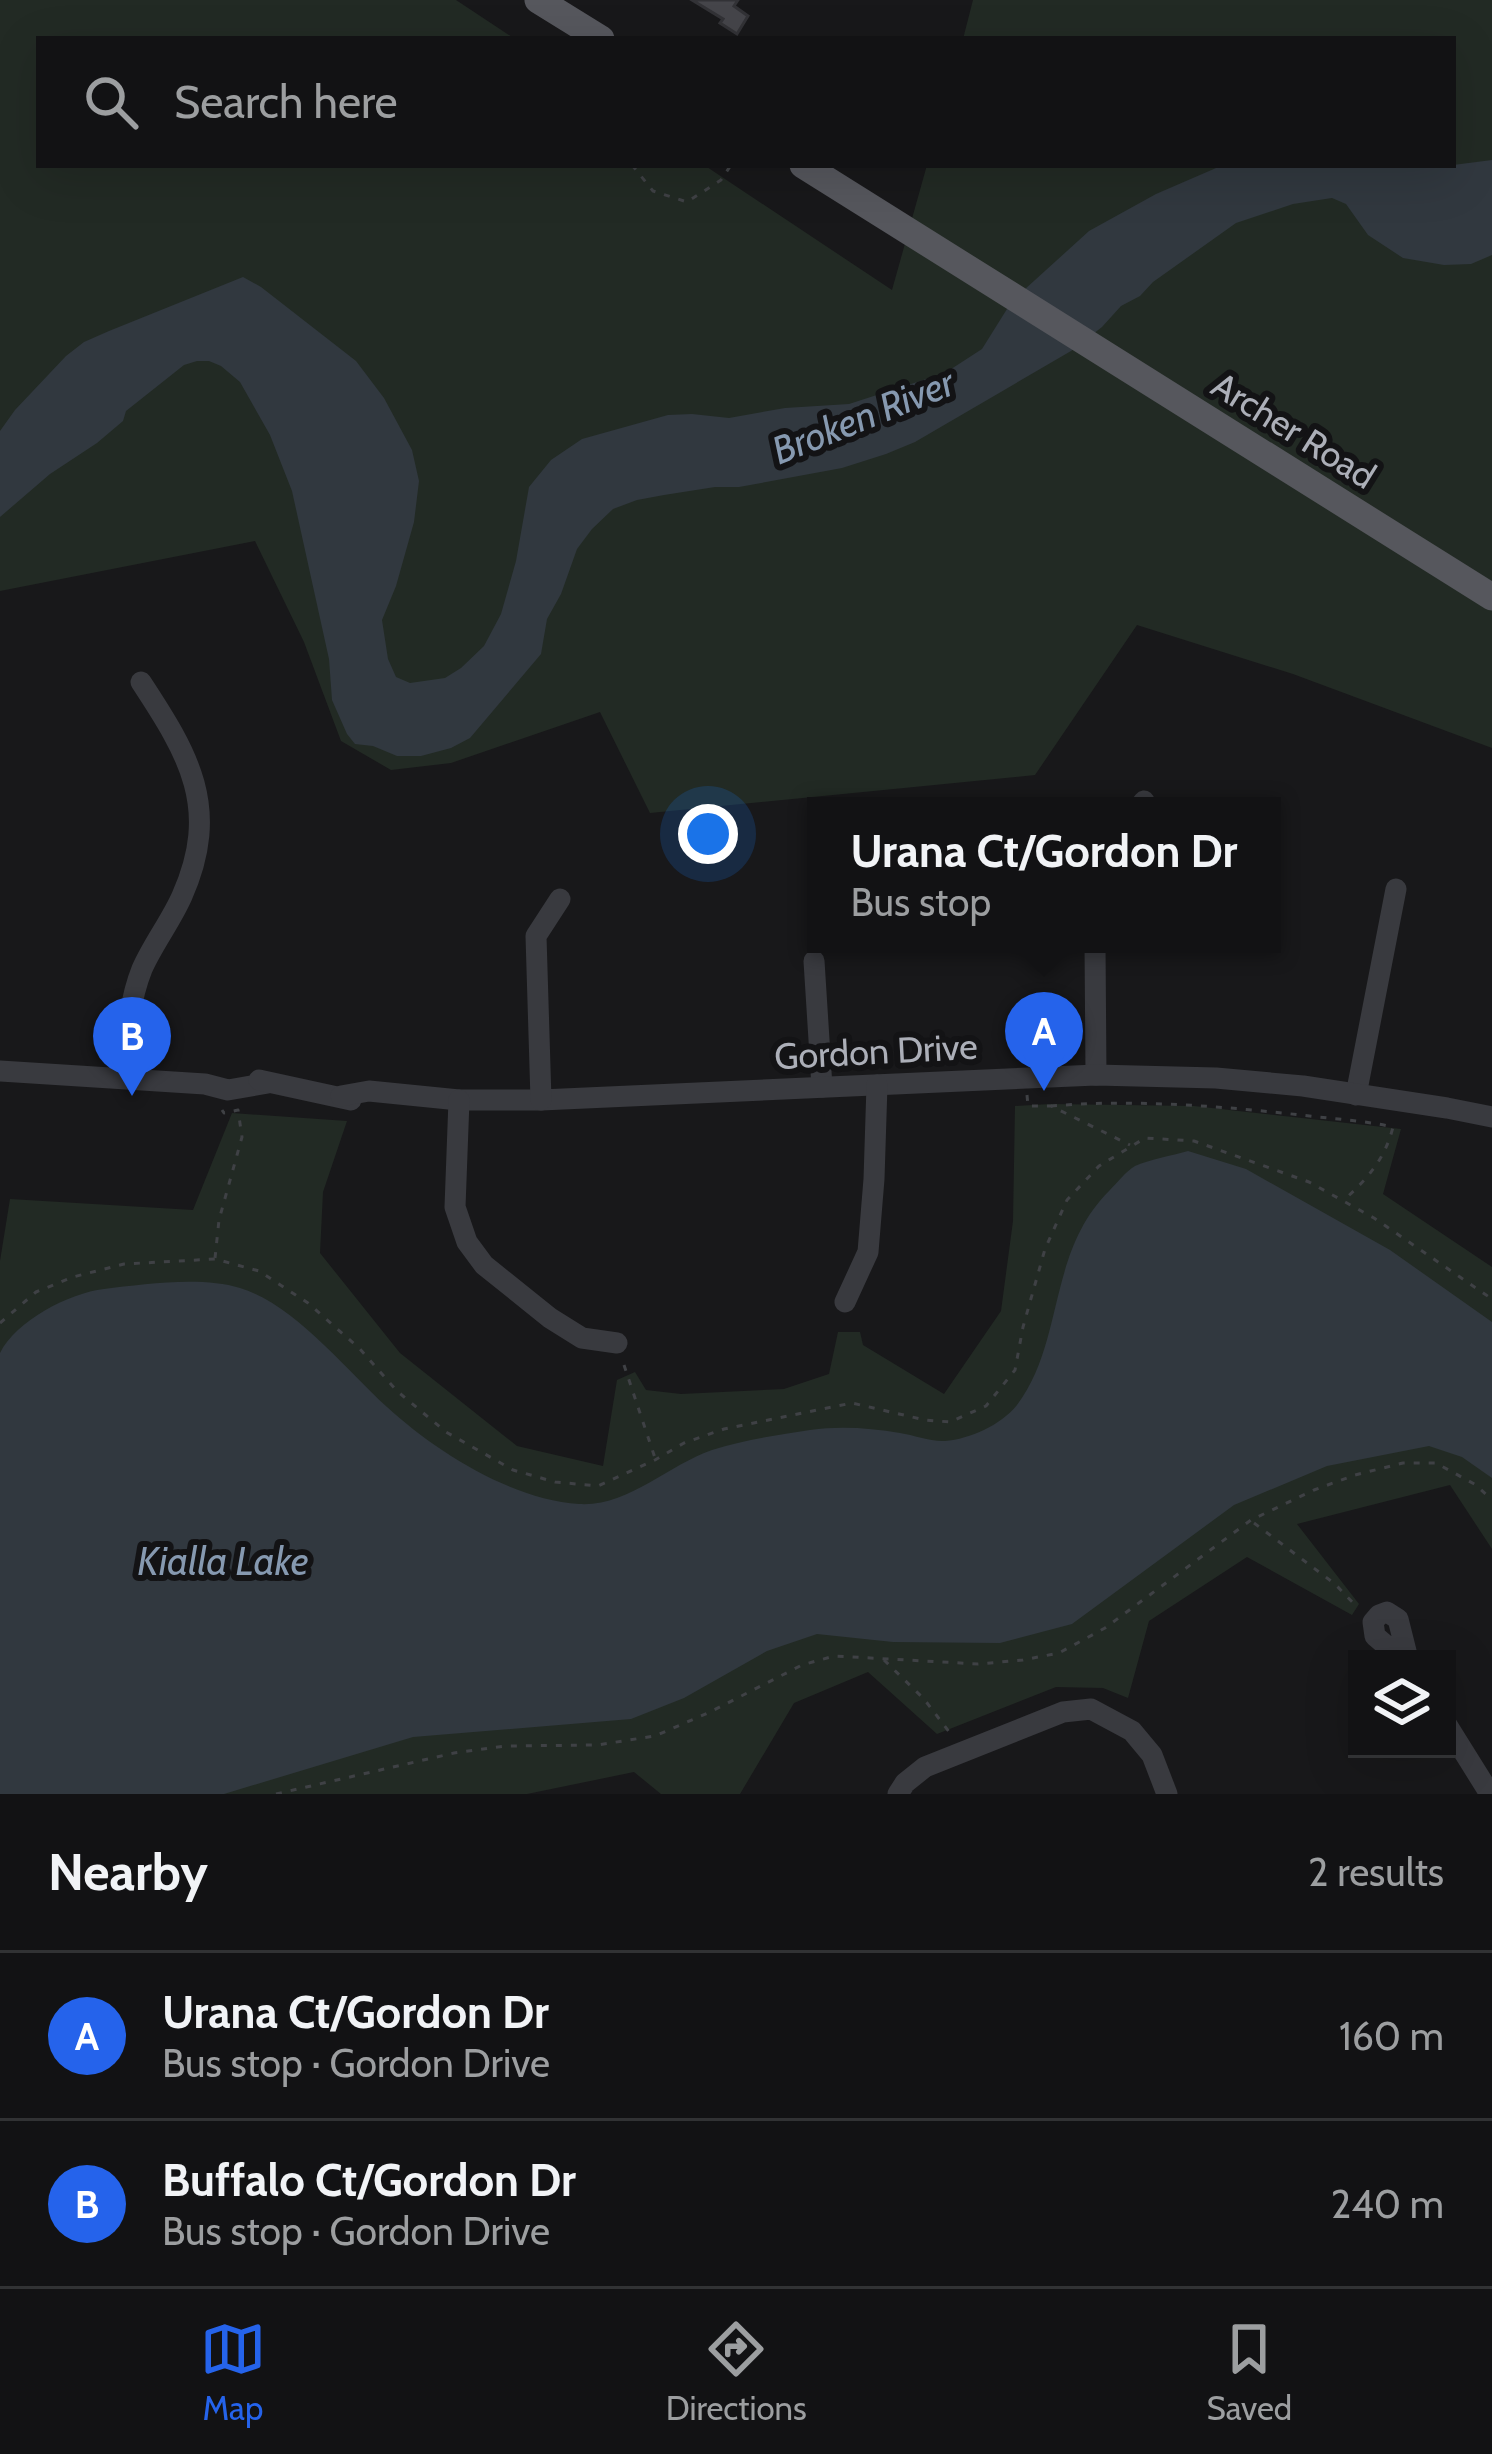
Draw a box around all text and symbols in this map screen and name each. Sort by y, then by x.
search box [36,36,1456,168]
icon: search [78,69,144,135]
text: Search here [174,75,398,129]
water label: Broken River [765,357,963,474]
street label: Archer Road [1204,362,1384,498]
popup [807,797,1281,953]
your location [678,804,738,864]
text: Urana Ct/Gordon Dr [851,824,1237,878]
text: Bus stop [851,878,991,926]
pin: A [1005,992,1083,1091]
pin: B [93,997,171,1096]
street label: Gordon Drive [773,1024,979,1078]
water label: Kialla Lake [137,1537,309,1585]
map controls [1348,1650,1456,1758]
button: layers [1348,1650,1456,1758]
text: Nearby [48,1841,208,1903]
text: 2 results [1308,1848,1444,1896]
text: Urana Ct/Gordon Dr [162,1985,549,2039]
text: A [75,2012,99,2060]
text: 160 m [1339,2012,1444,2060]
text: Bus stop · Gordon Drive [162,2039,550,2087]
text: Buffalo Ct/Gordon Dr [162,2153,576,2207]
text: B [75,2180,99,2228]
text: 240 m [1331,2180,1444,2228]
text: Bus stop · Gordon Drive [162,2207,550,2255]
tab: Map [200,2316,266,2428]
tab: Directions [666,2316,807,2428]
tab: Saved [1206,2316,1292,2428]

